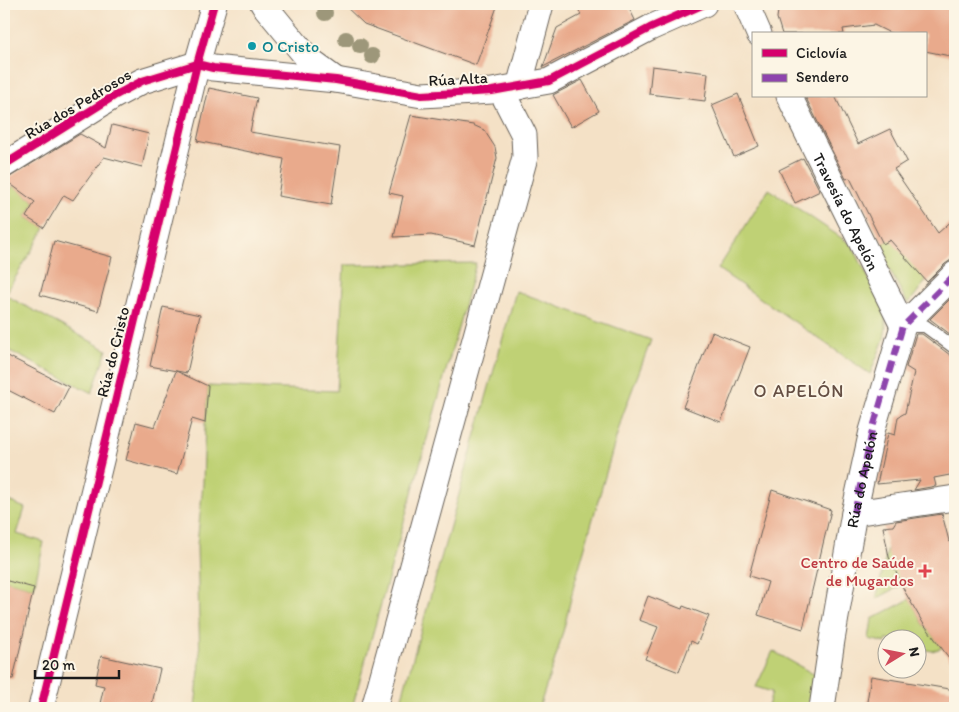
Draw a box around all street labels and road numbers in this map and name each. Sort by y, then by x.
street label: Rúa dos Pedrosos [21,65,135,143]
street label: Rúa Alta [428,68,488,90]
street label: Travesía do Apelón [809,150,883,274]
street label: Rúa do Cristo [93,305,133,399]
street label: Rúa do Apelón [842,429,881,529]

